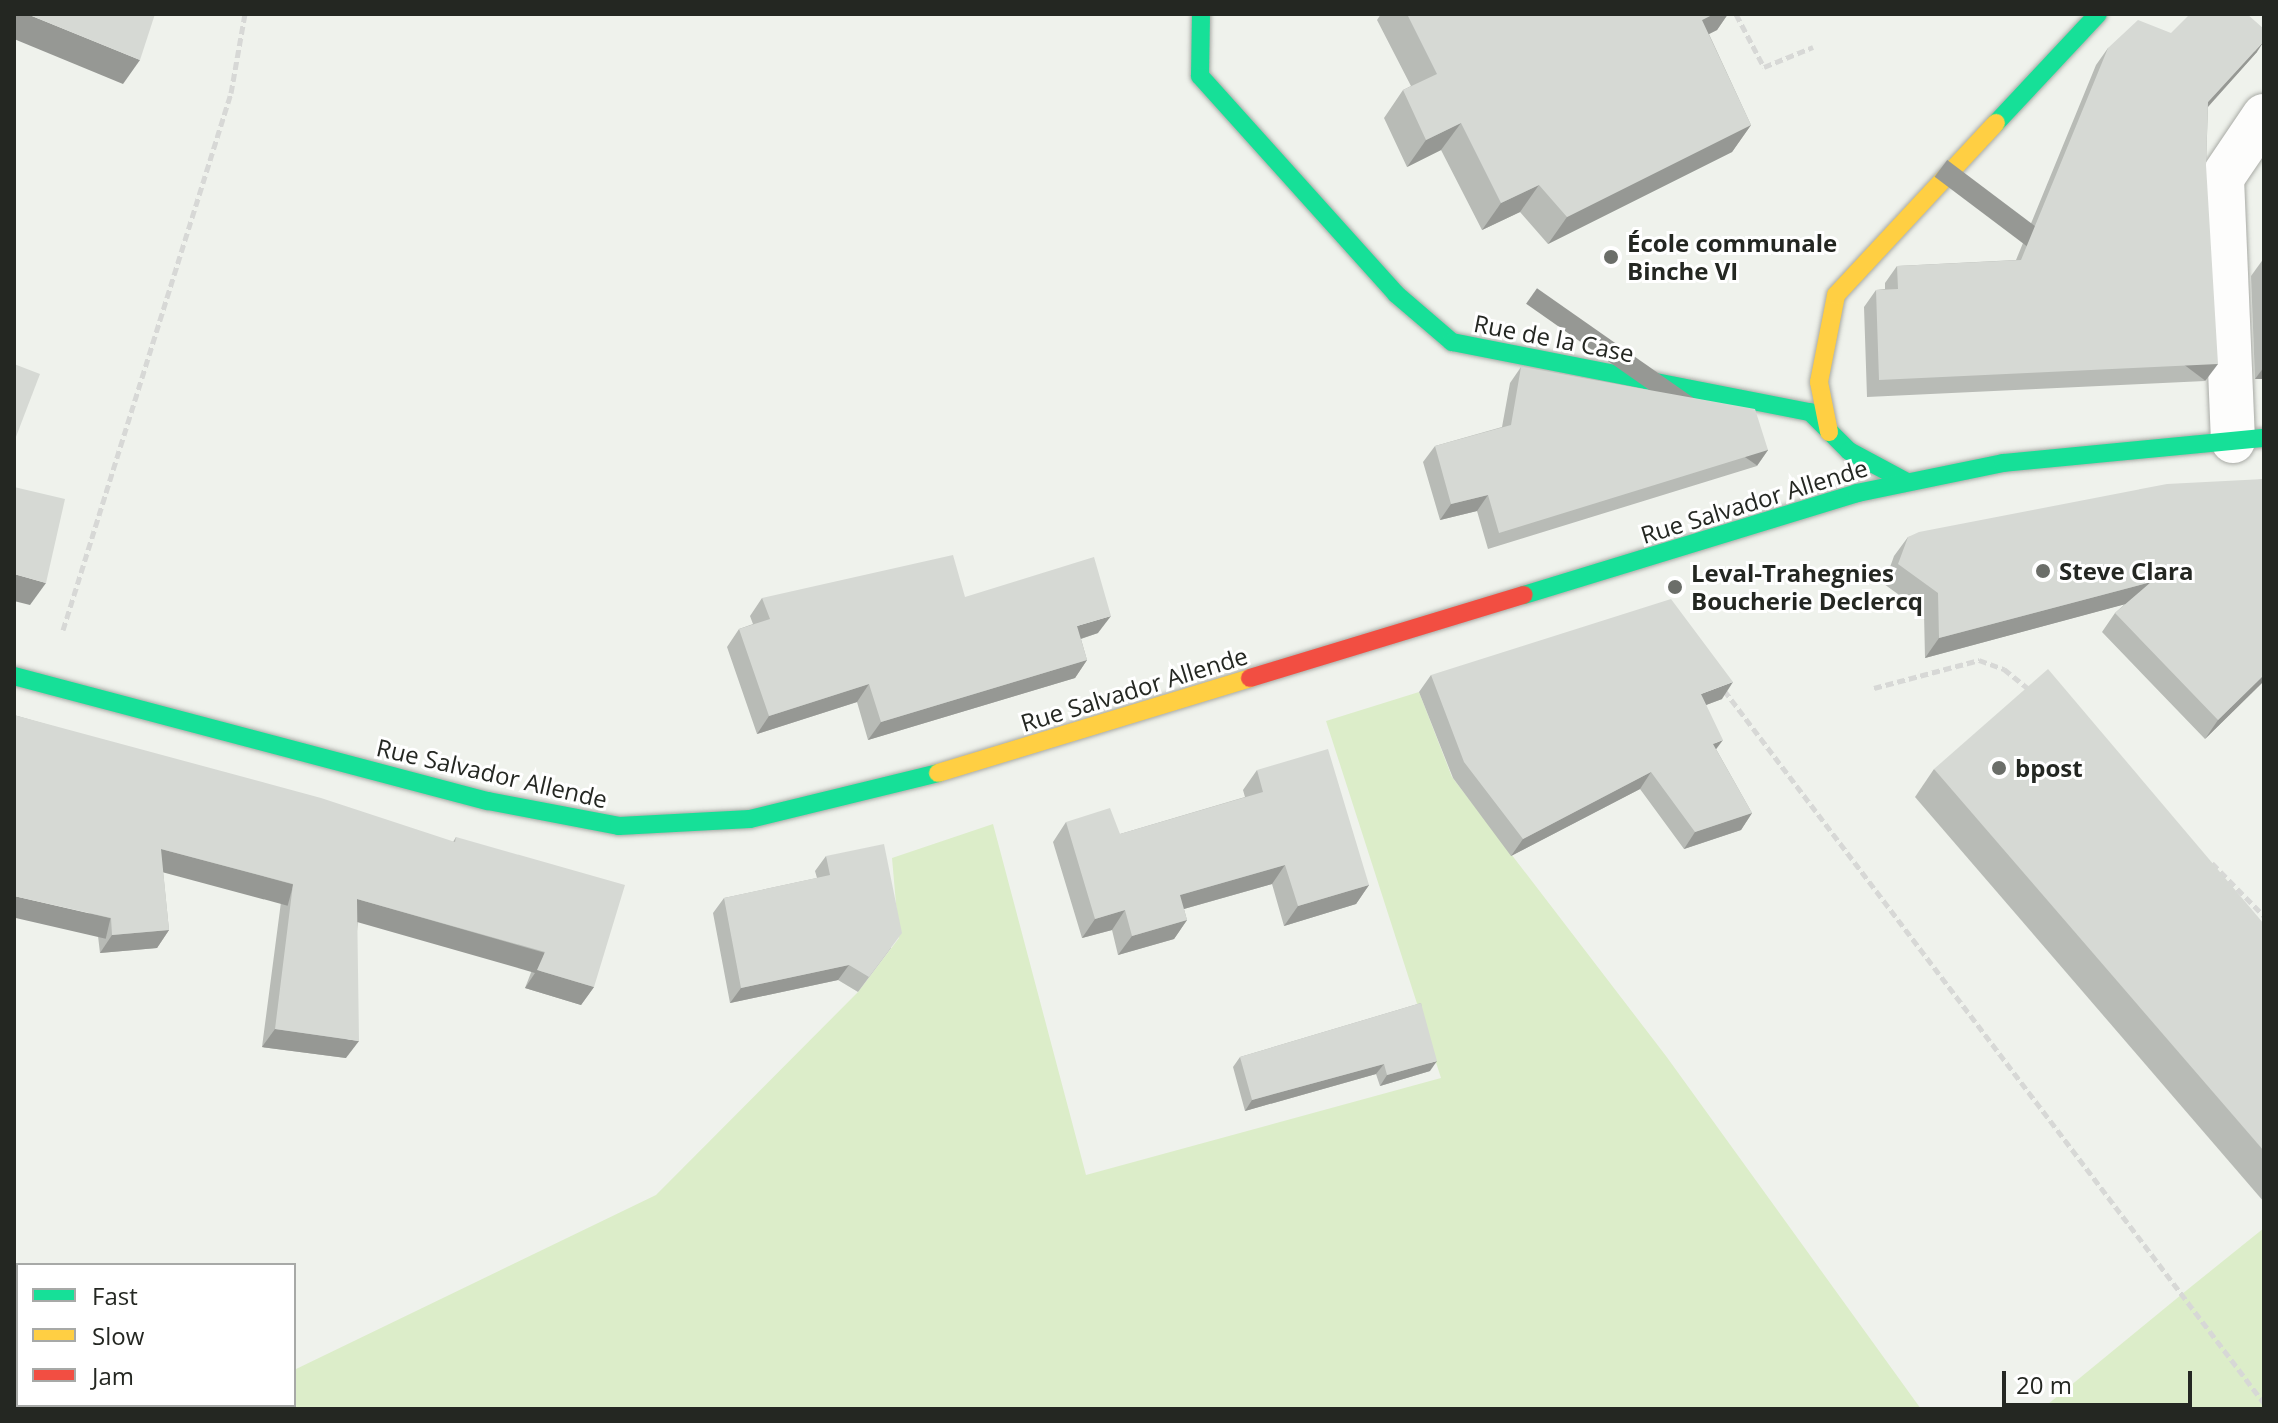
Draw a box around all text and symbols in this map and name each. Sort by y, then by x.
place label: École communale Binche VI [1627,229,1837,285]
marker: École communale Binche VI [1602,248,1620,266]
street label: Rue de la Case [1471,308,1637,368]
street label: Rue Salvador Allende [1637,453,1871,549]
place label: Steve Clara [2059,557,2193,585]
place label: Leval-Trahegnies Boucherie Declercq [1691,559,1923,615]
marker: Steve Clara [2034,562,2052,580]
marker: Leval-Trahegnies Boucherie Declercq [1666,578,1684,596]
street label: Rue Salvador Allende [1017,641,1251,737]
street label: Rue Salvador Allende [374,732,610,814]
place label: bpost [2015,754,2083,782]
marker: bpost [1990,759,2008,777]
legend [16,1263,296,1407]
text: Fast [92,1279,138,1312]
text: Slow [92,1319,144,1352]
scale bar [2006,1355,2196,1405]
text: Jam [92,1359,134,1392]
text: 20 m [2016,1368,2072,1401]

